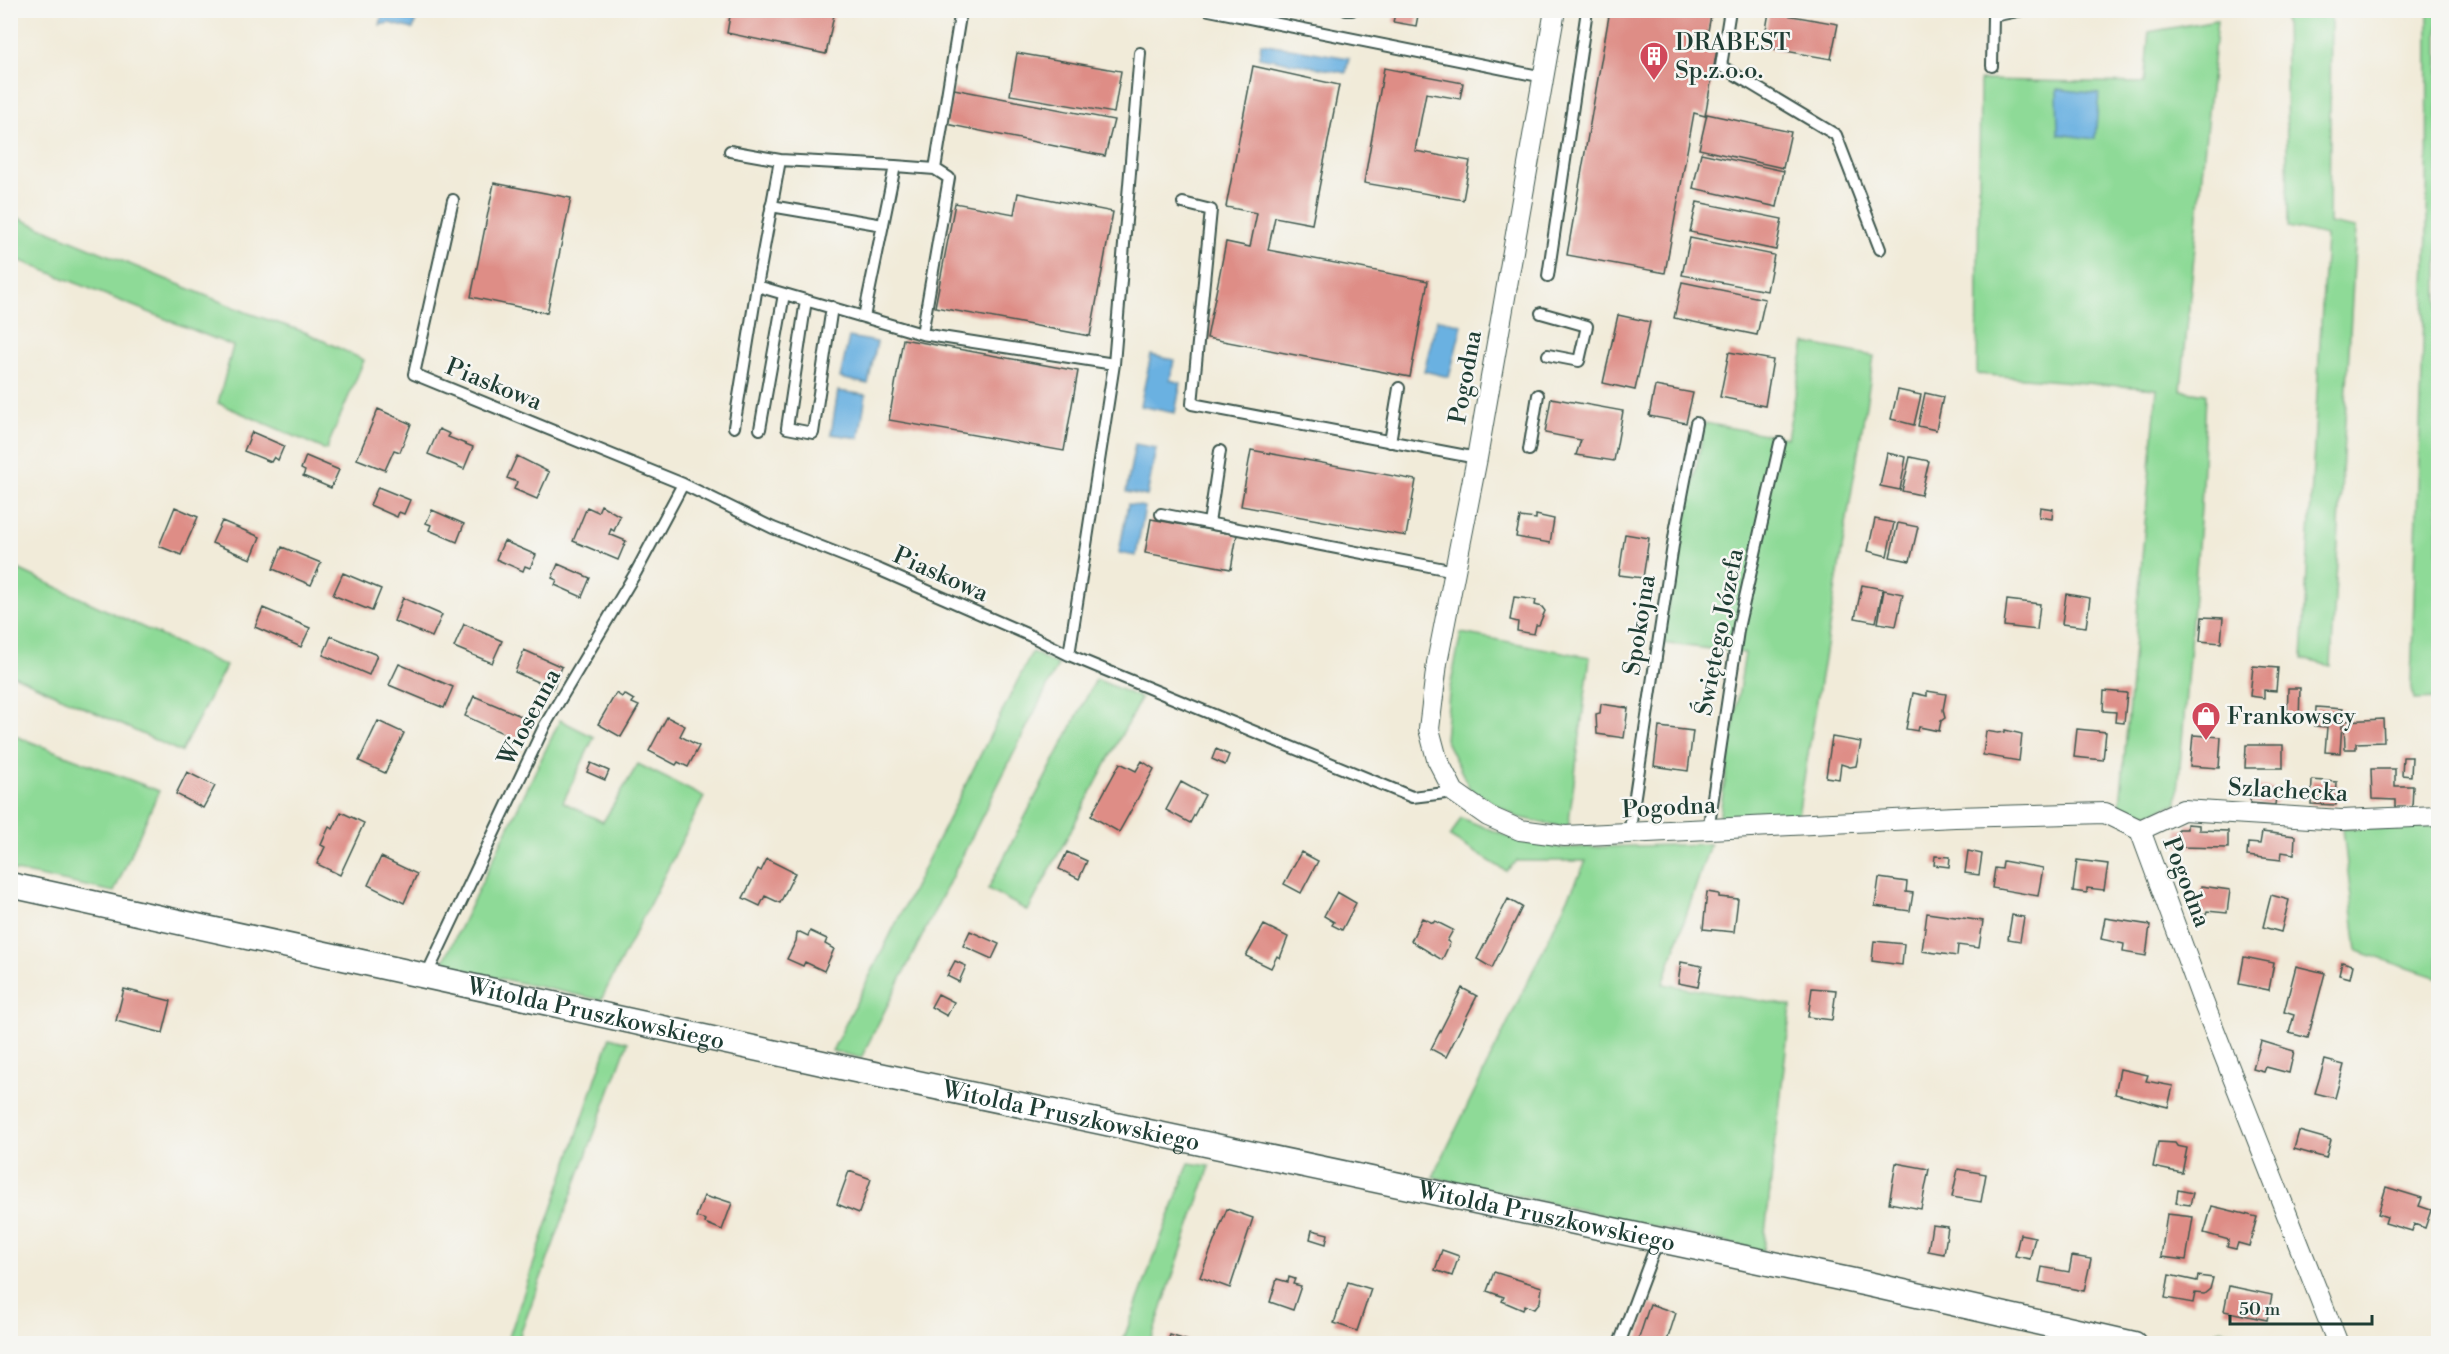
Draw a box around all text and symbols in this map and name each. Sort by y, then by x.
place label: DRABEST Sp.z.o.o. [1675,28,1790,86]
building icon: DRABEST Sp.z.o.o. [1638,40,1670,82]
street label: Pogodna [1443,327,1489,426]
street label: Piaskowa [441,352,547,418]
street label: Piaskowa [888,541,994,610]
street label: Świętego Józefa [1687,545,1751,718]
street label: Spokojna [1617,572,1663,677]
street label: Wiosenna [491,663,568,772]
shop icon: Frankowscy [2190,700,2222,742]
place label: Frankowscy [2227,702,2356,732]
street label: Szlachecka [2227,773,2350,809]
street label: Pogodna [1621,791,1718,825]
street label: Pogodna [2155,833,2217,933]
street label: Witolda Pruszkowskiego [463,971,727,1057]
street label: Witolda Pruszkowskiego [938,1075,1203,1158]
street label: Witolda Pruszkowskiego [1414,1175,1678,1259]
scale bar [2230,1288,2372,1326]
text: 50 m [2239,1298,2281,1321]

